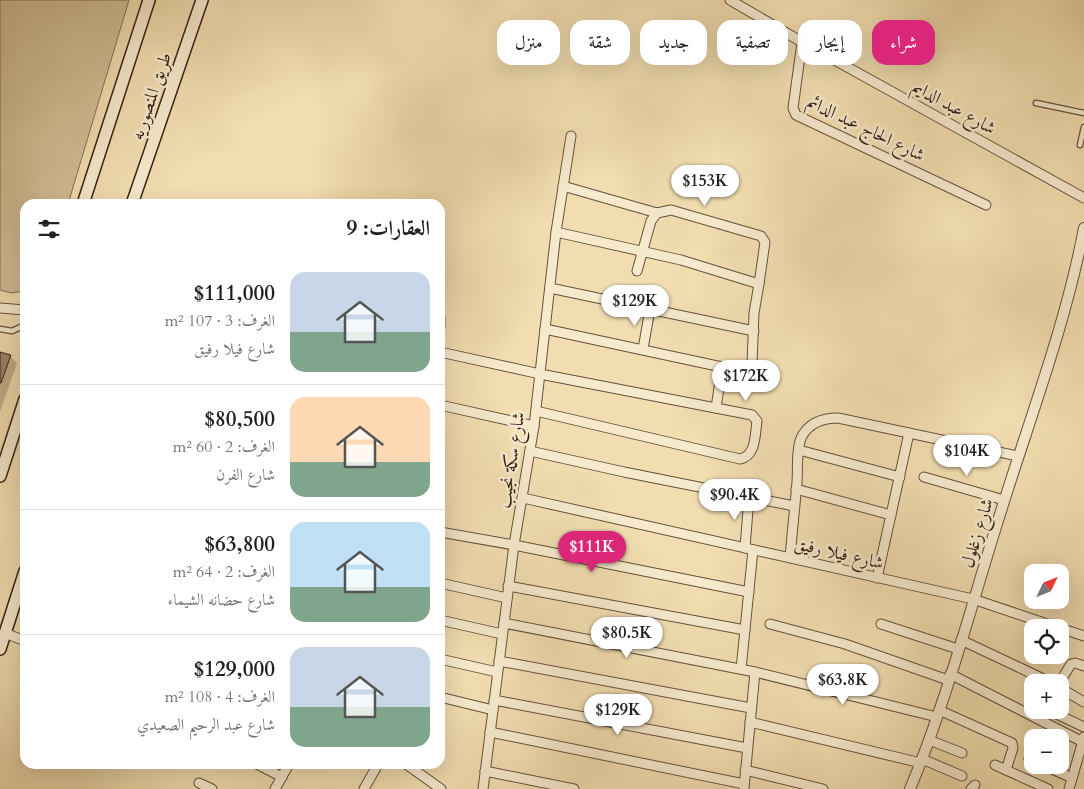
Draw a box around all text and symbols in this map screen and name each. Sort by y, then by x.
chip: منزل [497,20,560,65]
chip: شقة [570,20,630,65]
chip: جديد [640,20,707,65]
chip: تصفية [717,20,788,65]
chip: إيجار [798,20,862,65]
chip: شراء [872,20,935,65]
street label: طريق المنصوريه [125,49,178,143]
street label: شارع عبد الدايم [906,74,1000,143]
street label: شارع الحاج عبد الدائم [801,89,929,171]
pin: $153K [670,164,740,207]
text: $153K [682,170,728,192]
text: العقارات: 9 [346,214,430,243]
icon: filters [35,215,63,243]
text: $111,000 [194,279,275,308]
pin: $129K [600,284,670,327]
text: $129K [612,290,658,312]
icon: home [330,292,390,352]
text: الغرف: 3 · 107 m² [165,310,275,332]
text: شارع فيلا رفيق [194,338,275,360]
pin: $172K [711,360,781,402]
text: $172K [723,365,769,387]
text: $80,500 [204,405,275,434]
street label: شارع سكة نجيب [492,410,533,510]
icon: home [330,417,390,477]
pin: $104K [932,434,1002,477]
text: الغرف: 2 · 60 m² [173,436,275,458]
text: $104K [944,440,990,462]
text: شارع الفرن [216,464,275,486]
pin: $90.4K [694,478,776,521]
text: $90.4K [710,484,760,506]
street label: شارع زغلول [955,495,1002,572]
text: $63,800 [204,530,275,559]
pin: $111K [557,530,627,573]
street label: شارع فيلا رفيق [791,531,886,578]
text: $111K [569,536,615,558]
icon: home [330,542,390,602]
text: الغرف: 2 · 64 m² [173,561,275,583]
north arrow [1024,564,1069,609]
map controls [1024,564,1069,774]
text: شارع حضانه الشيماء [167,589,275,611]
pin: $80.5K [586,616,668,659]
button: locate [1024,619,1069,664]
text: $80.5K [602,622,652,644]
text: $129,000 [194,655,275,684]
pin: $63.8K [802,664,884,706]
icon: home [330,667,390,727]
text: $63.8K [818,669,868,691]
button: + [1024,674,1069,719]
text: الغرف: 4 · 108 m² [165,686,275,708]
pin: $129K [583,694,653,736]
text: $129K [595,699,641,721]
text: شارع عبد الرحيم الصعيدي [137,714,275,736]
button: − [1024,729,1069,774]

